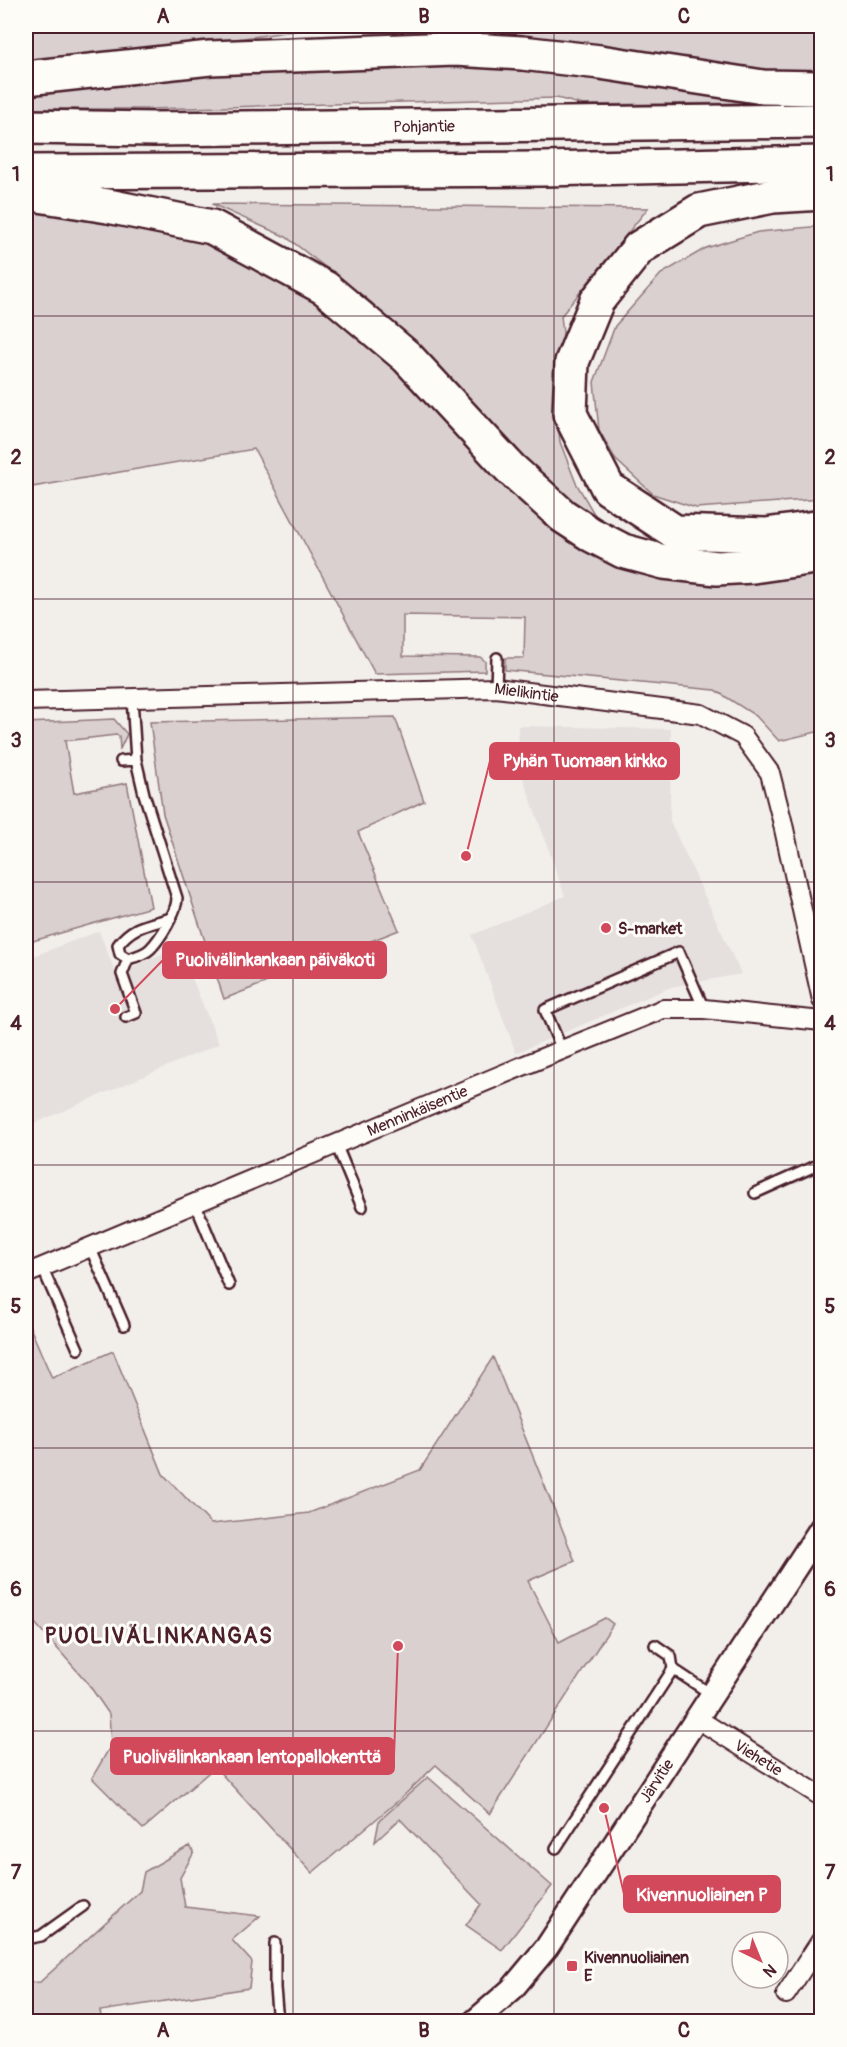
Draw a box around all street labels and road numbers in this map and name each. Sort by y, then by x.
street label: Pohjantie [393,116,455,137]
street label: Mielikintie [493,679,560,707]
street label: Menninkäisentie [364,1081,471,1141]
street label: Viehetie [730,1736,786,1781]
street label: Järvitie [635,1755,678,1807]

